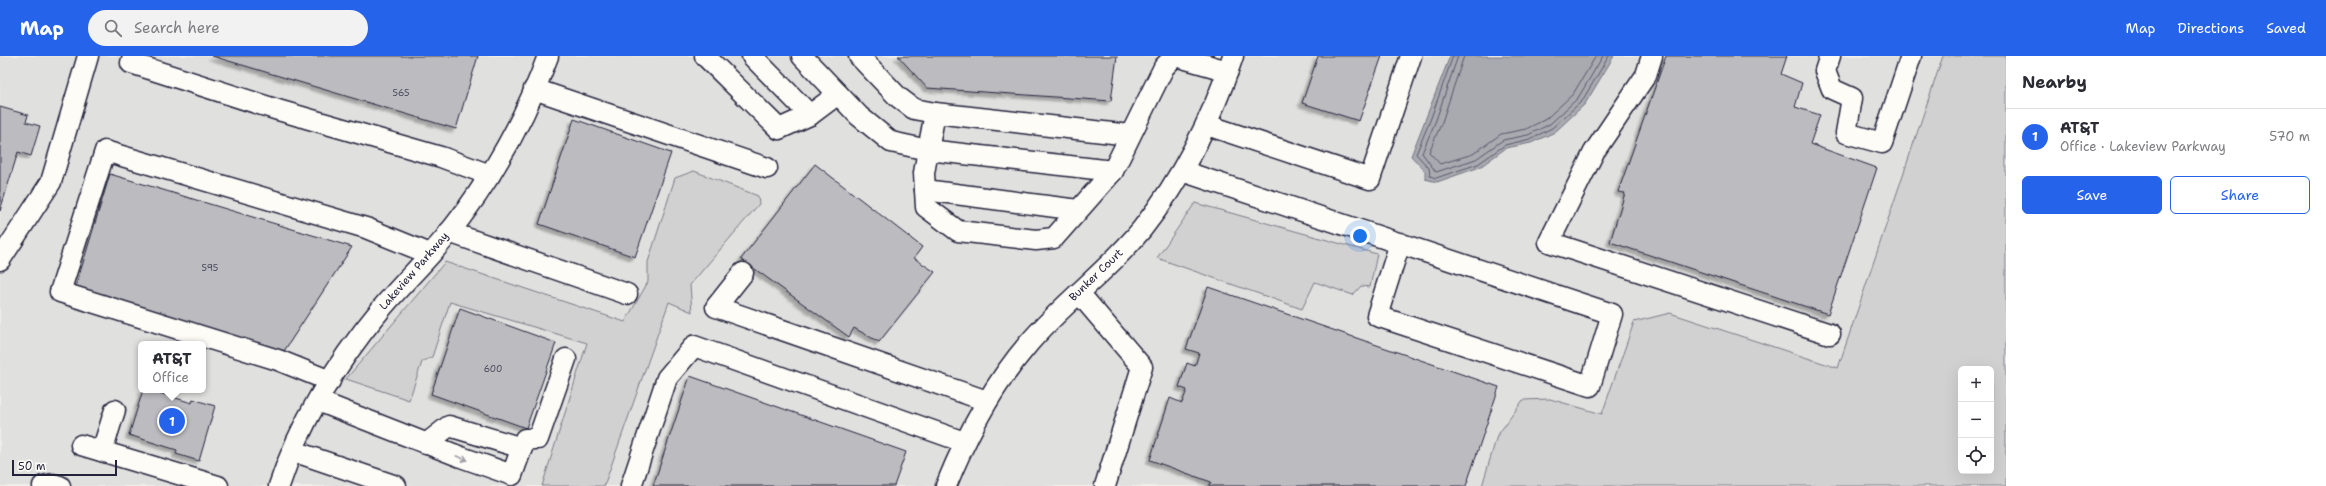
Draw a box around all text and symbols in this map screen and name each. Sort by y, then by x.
search box [88,10,368,46]
text: Map [20,16,64,41]
icon: search [102,17,124,39]
text: Search here [134,18,220,38]
text: Map [2126,19,2156,37]
text: Directions [2178,19,2244,37]
text: Saved [2266,19,2306,37]
text: Nearby [2022,71,2087,93]
house number: 565 [393,87,409,99]
text: AT&T [2060,118,2099,138]
text: 1 [2032,128,2038,145]
text: 570 m [2269,128,2310,145]
text: Office · Lakeview Parkway [2060,138,2226,155]
button: Save [2022,176,2162,214]
button: Share [2170,176,2310,214]
your location [1350,226,1370,246]
street label: Lakeview Parkway [376,229,452,313]
street label: Bunker Court [1066,245,1126,305]
house number: 595 [202,262,218,274]
popup [138,341,206,393]
text: AT&T [152,349,192,369]
house number: 600 [484,363,502,375]
map controls [1958,366,1994,474]
button: + [1958,366,1994,402]
text: Office [152,369,189,386]
button: − [1958,402,1994,438]
pin: 1 [159,406,185,436]
button: locate [1958,438,1994,474]
one-way arrow [456,454,468,462]
scale bar [12,458,117,477]
text: 50 m [18,459,46,474]

